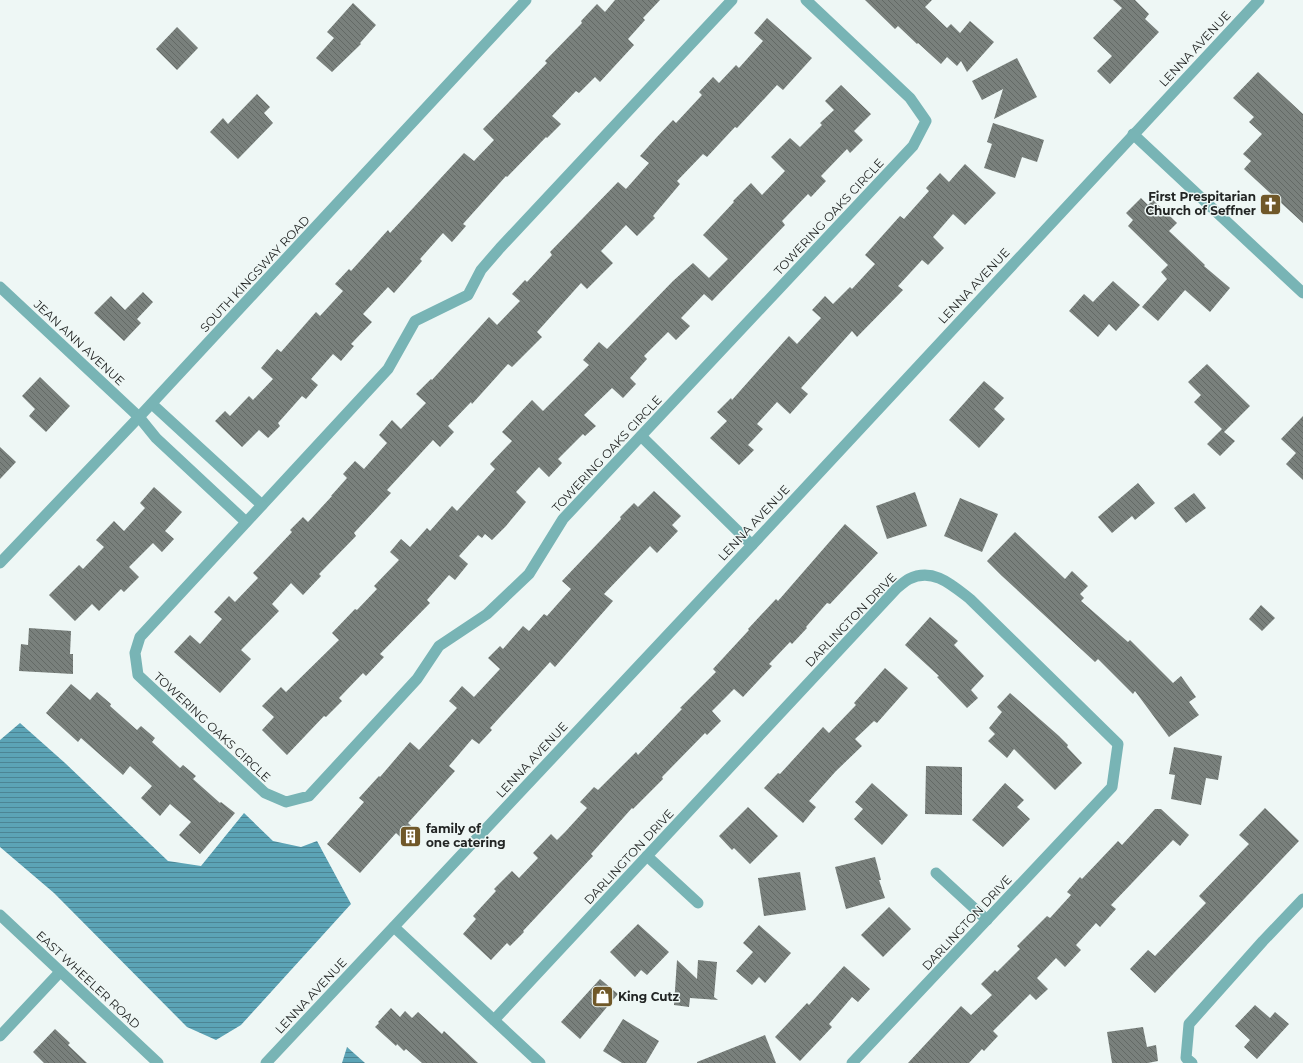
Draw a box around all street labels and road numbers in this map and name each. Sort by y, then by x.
street label: LENNA AVENUE [1156,8,1234,90]
street label: TOWERING OAKS CIRCLE [771,155,887,278]
street label: SOUTH KINGSWAY ROAD [197,212,313,335]
street label: LENNA AVENUE [935,245,1013,327]
street label: JEAN ANN AVENUE [30,296,128,389]
street label: TOWERING OAKS CIRCLE [549,392,665,515]
street label: LENNA AVENUE [715,482,793,564]
street label: DARLINGTON DRIVE [802,570,899,670]
street label: TOWERING OAKS CIRCLE [151,669,274,785]
street label: LENNA AVENUE [493,719,571,801]
street label: DARLINGTON DRIVE [581,806,677,907]
street label: DARLINGTON DRIVE [919,872,1015,973]
street label: EAST WHEELER ROAD [33,927,144,1032]
street label: LENNA AVENUE [272,955,350,1037]

